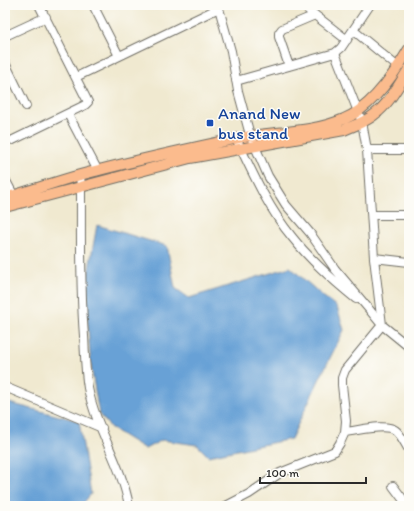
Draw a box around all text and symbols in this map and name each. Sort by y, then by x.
place label: Anand New bus stand [218,103,301,143]
marker: Anand New bus stand [205,118,215,128]
scale bar [260,459,366,485]
text: 100 m [266,466,299,480]

